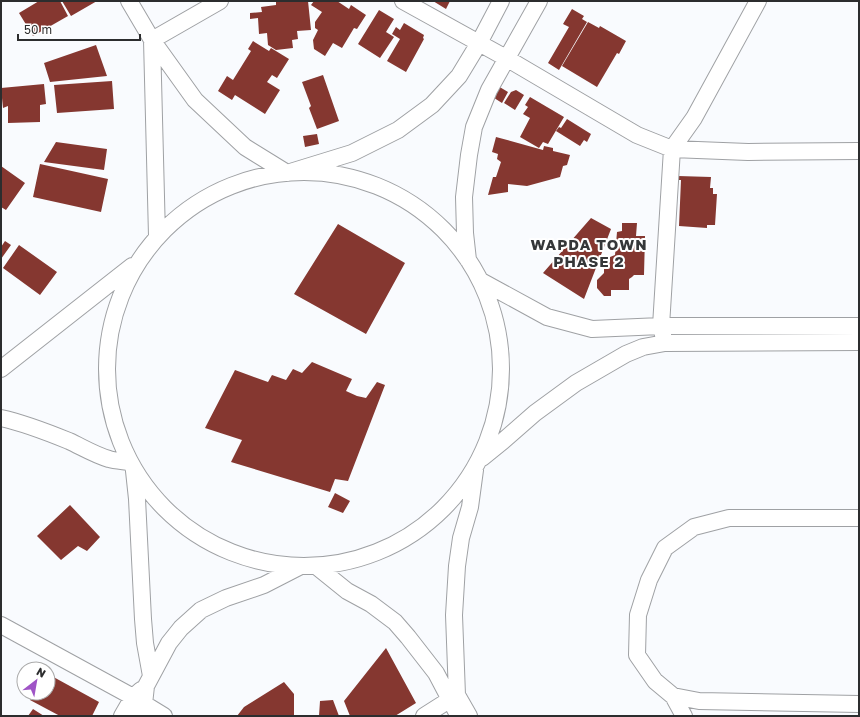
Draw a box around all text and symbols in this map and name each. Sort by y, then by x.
scale bar [18,16,140,42]
text: 50 m [24,22,52,37]
district label: WAPDA TOWN PHASE 2 [530,235,648,270]
north arrow [16,661,56,701]
text: N [34,664,48,680]

